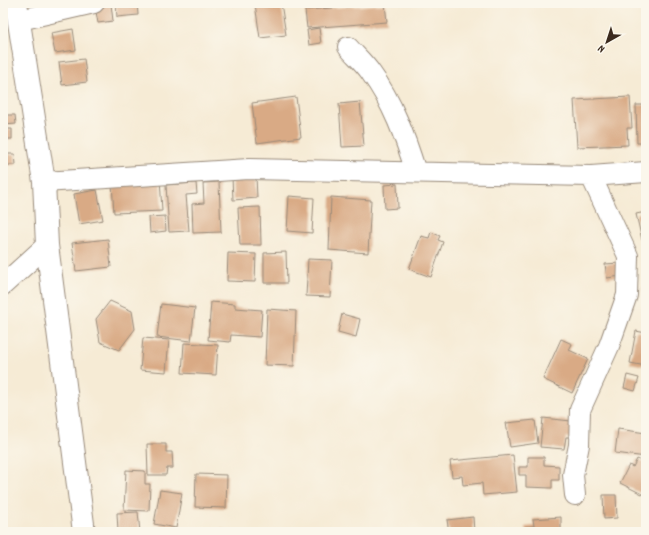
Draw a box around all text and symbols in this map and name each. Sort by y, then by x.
north arrow [587,22,627,62]
text: N [594,40,609,56]

